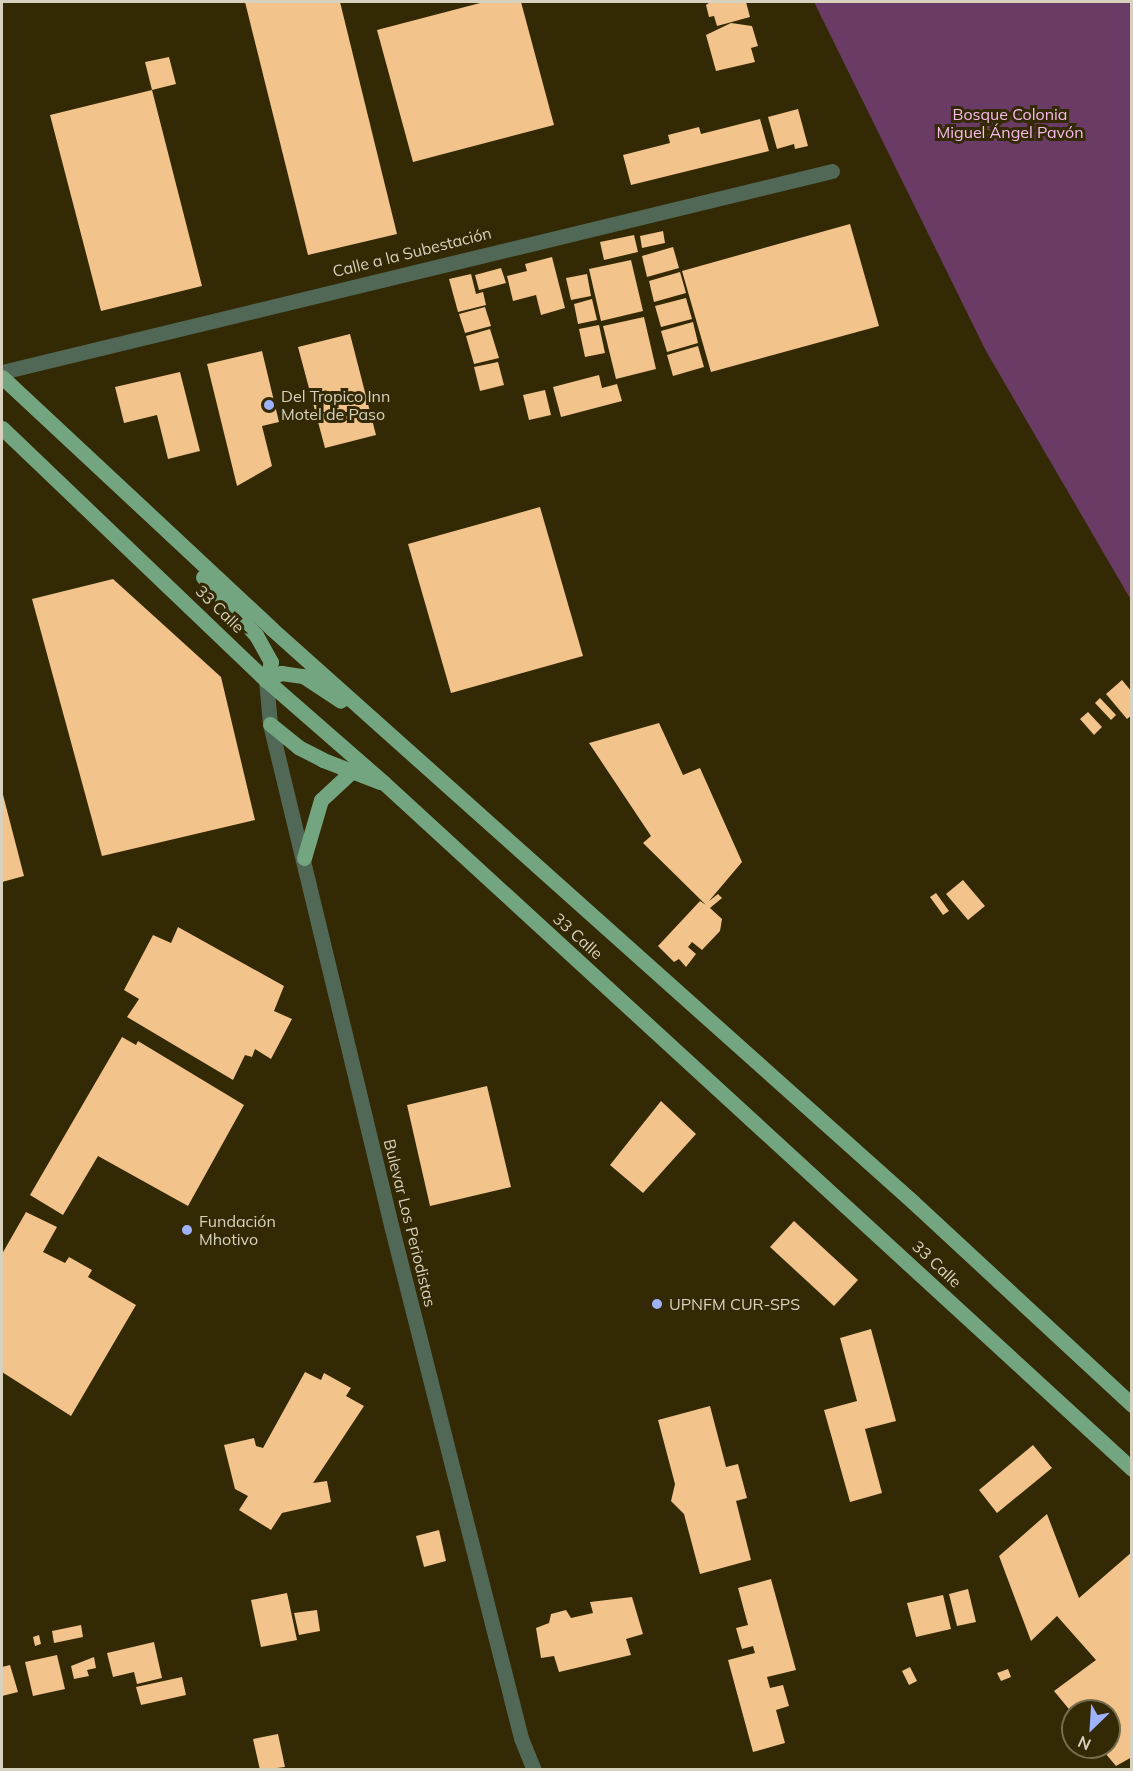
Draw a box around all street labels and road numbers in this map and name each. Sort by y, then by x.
street label: Calle a la Subestación [331,223,493,281]
street label: 33 Calle [192,581,248,637]
street label: 33 Calle [549,909,607,963]
street label: Bulevar Los Periodistas [380,1137,440,1309]
street label: 33 Calle [909,1237,965,1291]

